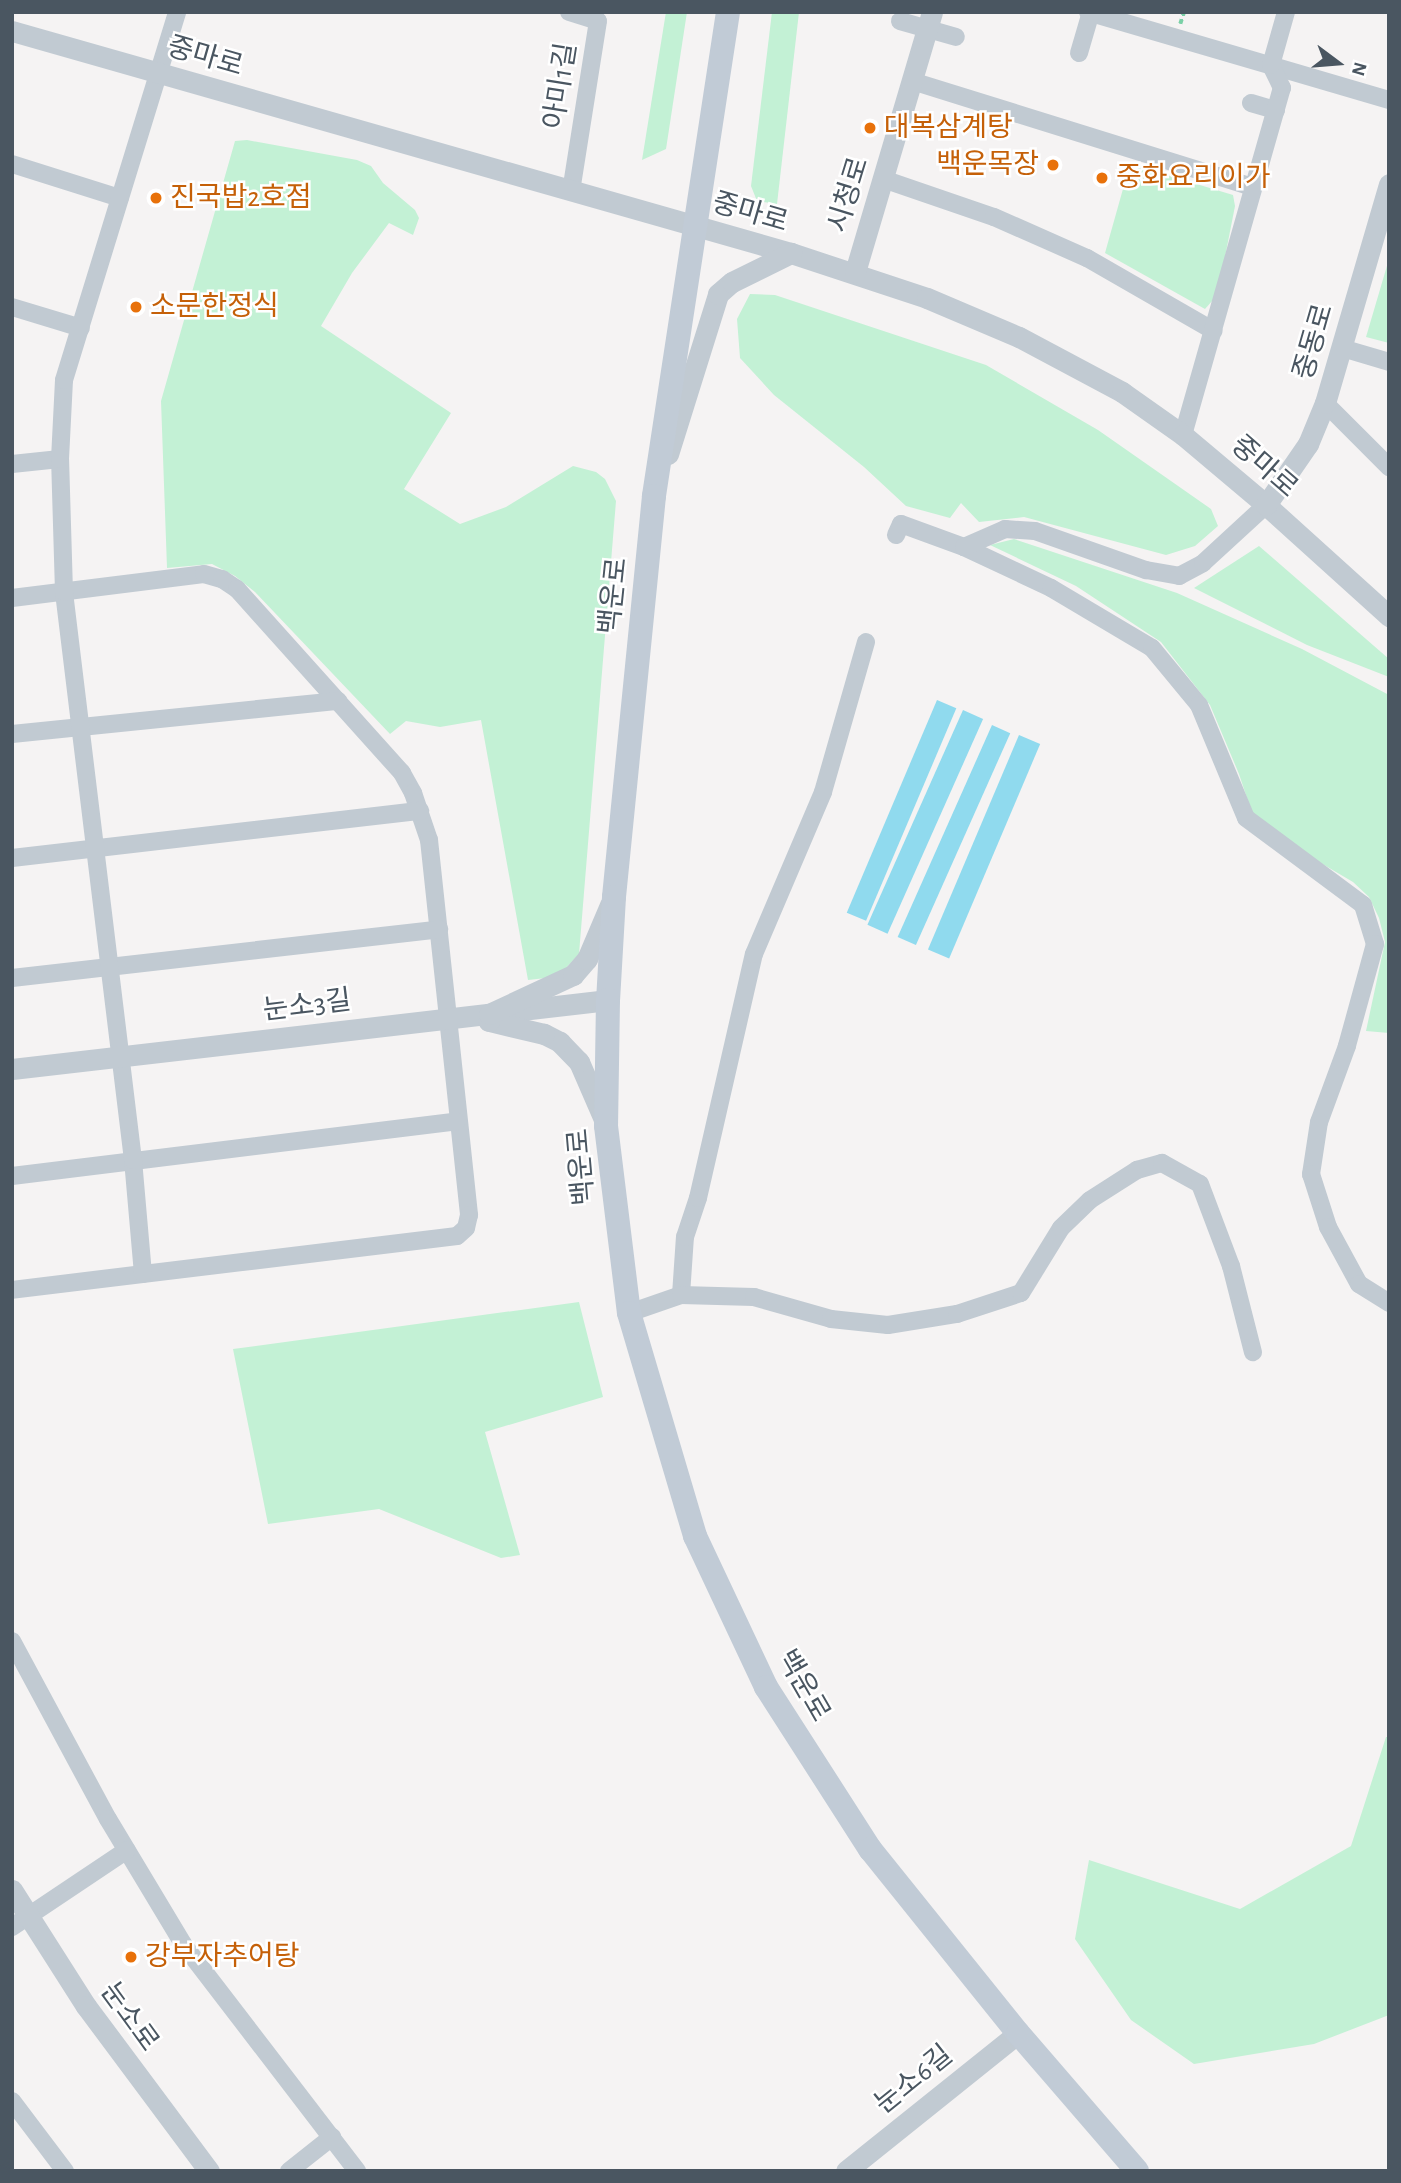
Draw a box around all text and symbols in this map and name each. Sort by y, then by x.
north arrow [1303,28,1373,98]
street label: 중마로 [163,30,247,84]
street label: 아미1길 [538,40,584,132]
text: N [1348,60,1370,78]
place label: 대복삼계탕 [884,111,1013,145]
marker: 대복삼계탕 [862,120,878,136]
place label: 백운목장 [936,148,1039,182]
street label: 시청로 [822,153,876,237]
marker: 백운목장 [1045,157,1061,173]
place label: 중화요리이가 [1116,161,1271,195]
marker: 중화요리이가 [1094,170,1110,186]
place label: 진국밥2호점 [170,181,312,215]
street label: 중마로 [708,186,792,240]
marker: 진국밥2호점 [148,190,164,206]
place label: 소문한정식 [150,290,279,324]
marker: 소문한정식 [128,299,144,315]
street label: 중동로 [1287,300,1341,384]
street label: 중마로 [1224,429,1304,505]
street label: 백운로 [593,556,635,636]
street label: 눈소3길 [261,984,353,1028]
street label: 백운로 [562,1127,602,1207]
street label: 백운로 [769,1644,837,1728]
place label: 강부자추어탕 [145,1940,300,1974]
marker: 강부자추어탕 [123,1949,139,1965]
street label: 눈소로 [93,1976,165,2058]
street label: 눈소6길 [868,2038,960,2122]

